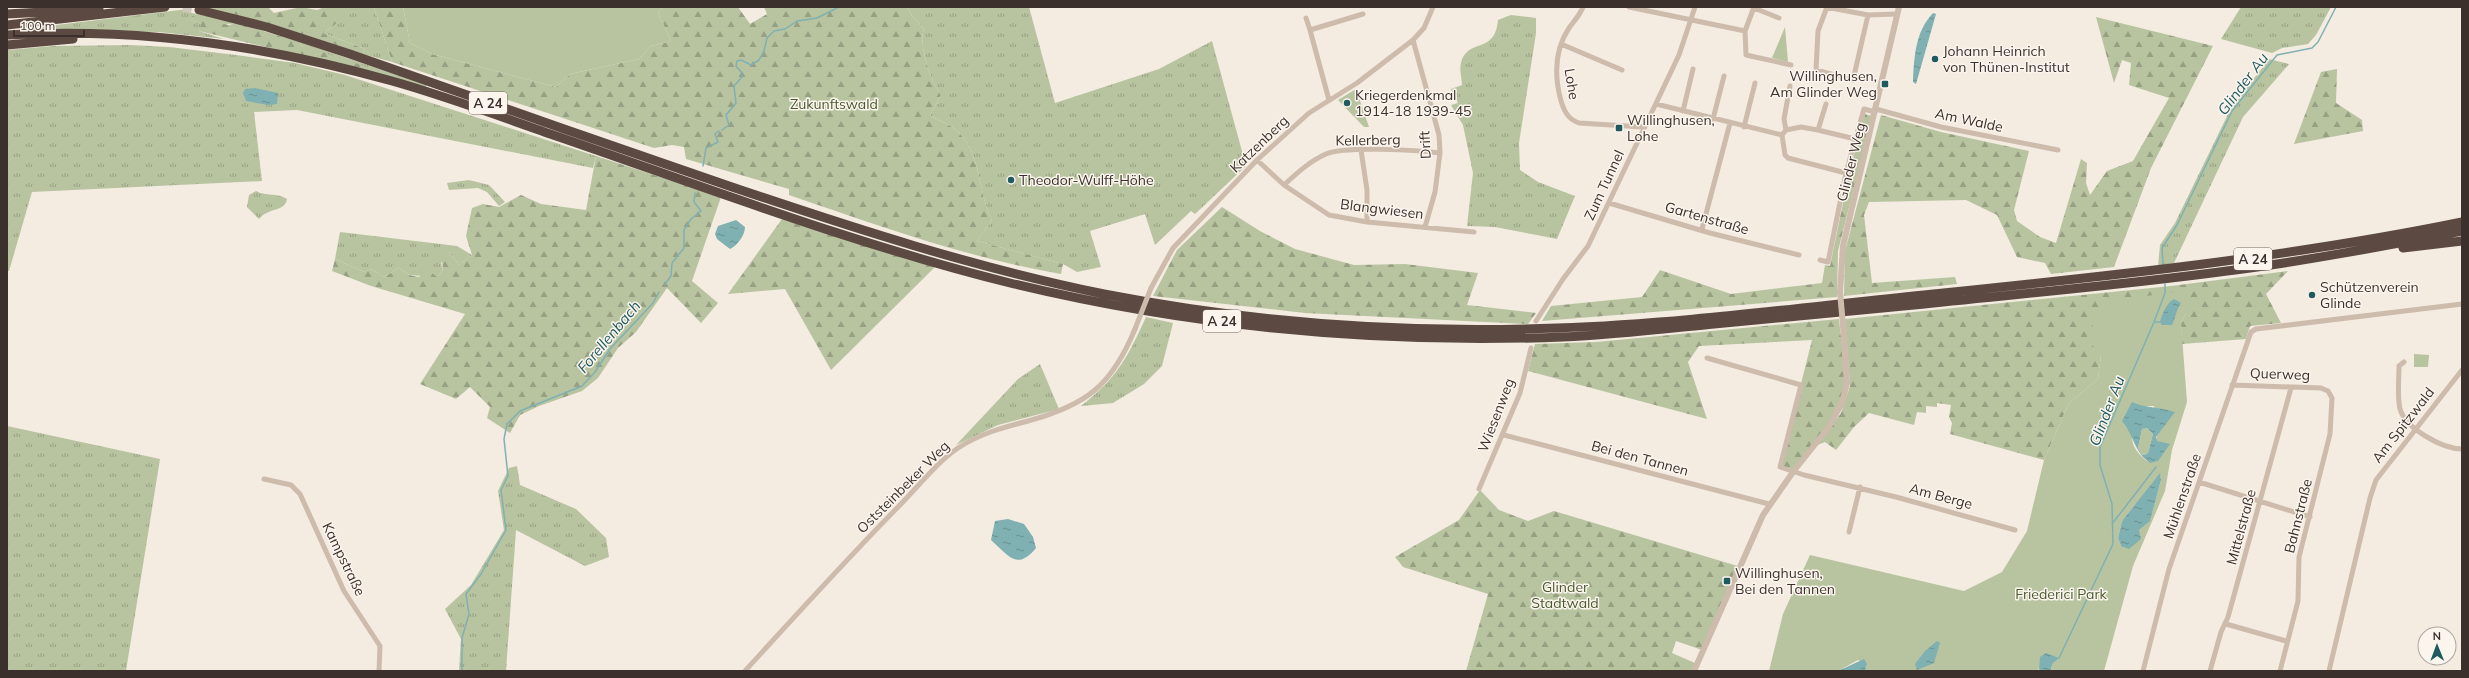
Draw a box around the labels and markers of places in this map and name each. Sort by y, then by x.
place label: Johann Heinrich von Thünen-Institut [1943,42,2070,76]
marker: Johann Heinrich von Thünen-Institut [1930,54,1940,64]
place label: Willinghusen, Am Glinder Weg [1770,67,1877,101]
marker: Willinghusen, Am Glinder Weg [1880,79,1890,89]
place label: Kriegerdenkmal 1914-18 1939-45 [1355,86,1471,120]
marker: Kriegerdenkmal 1914-18 1939-45 [1342,98,1352,108]
place label: Willinghusen, Lohe [1627,111,1715,145]
marker: Willinghusen, Lohe [1614,123,1624,133]
place label: Theodor-Wulff-Höhe [1019,171,1154,189]
marker: Theodor-Wulff-Höhe [1006,175,1016,185]
place label: Schützenverein Glinde [2320,278,2419,312]
marker: Schützenverein Glinde [2307,290,2317,300]
place label: Willinghusen, Bei den Tannen [1735,564,1835,598]
marker: Willinghusen, Bei den Tannen [1722,576,1732,586]

